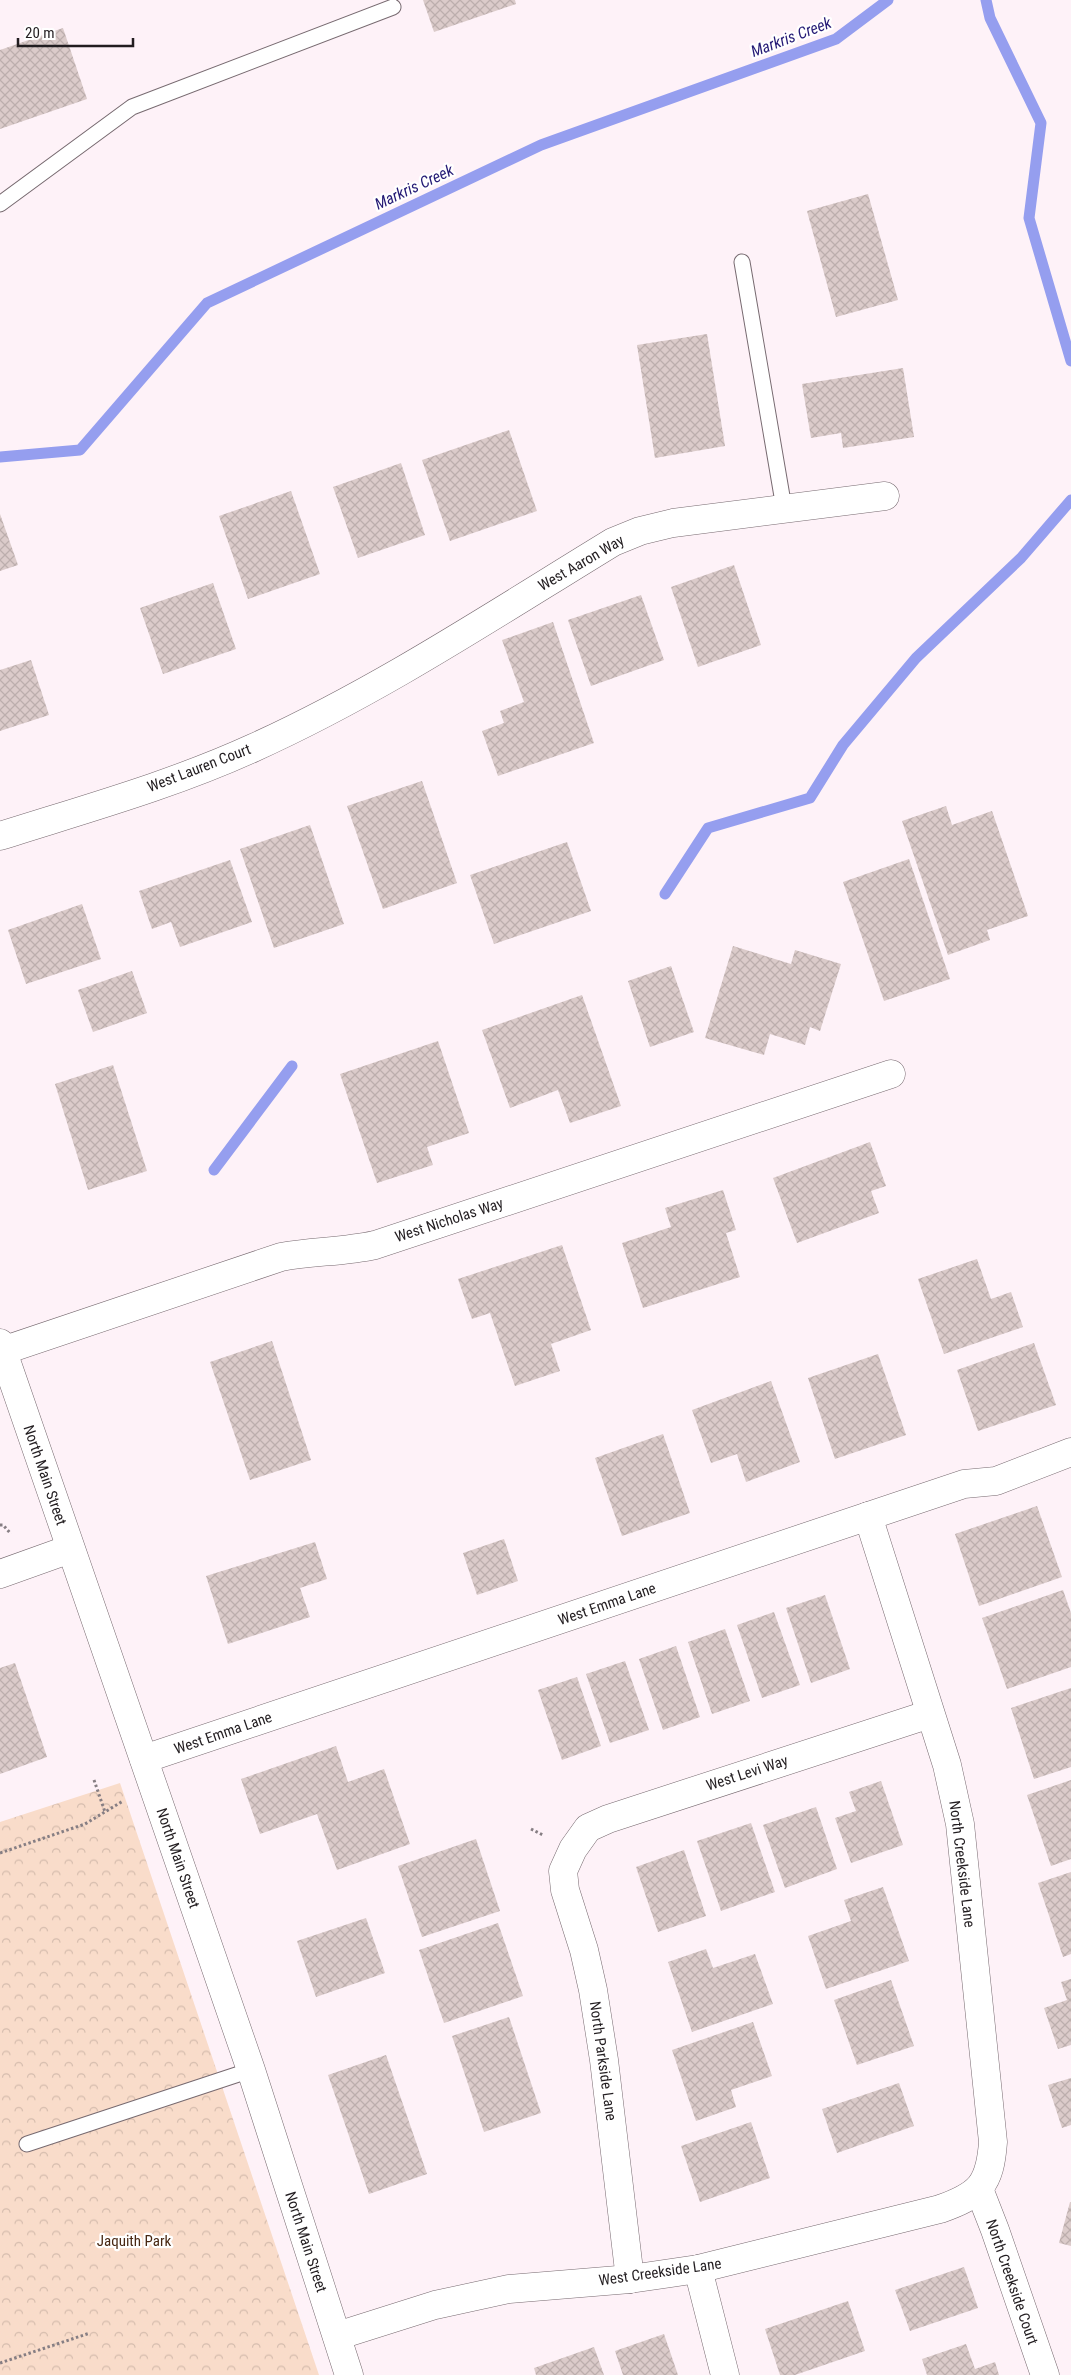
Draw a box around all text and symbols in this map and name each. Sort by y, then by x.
water label: Markris Creek [748,13,835,61]
scale bar [18,15,132,47]
text: 20 m [25,24,55,42]
water label: Markris Creek [372,160,457,214]
street label: West Aaron Way [535,531,627,595]
street label: West Lauren Court [145,740,253,796]
street label: West Nicholas Way [393,1194,505,1246]
street label: North Main Street [19,1423,71,1527]
street label: West Emma Lane [556,1579,658,1629]
street label: West Emma Lane [172,1708,274,1758]
street label: West Levi Way [704,1751,790,1795]
street label: North Creekside Lane [945,1800,979,1928]
street label: North Main Street [152,1806,204,1910]
street label: North Parkside Lane [586,2000,620,2122]
street label: North Main Street [281,2189,331,2295]
street label: North Creekside Court [982,2217,1042,2347]
park label: Jaquith Park [97,2232,171,2250]
street label: West Creekside Lane [598,2254,722,2290]

